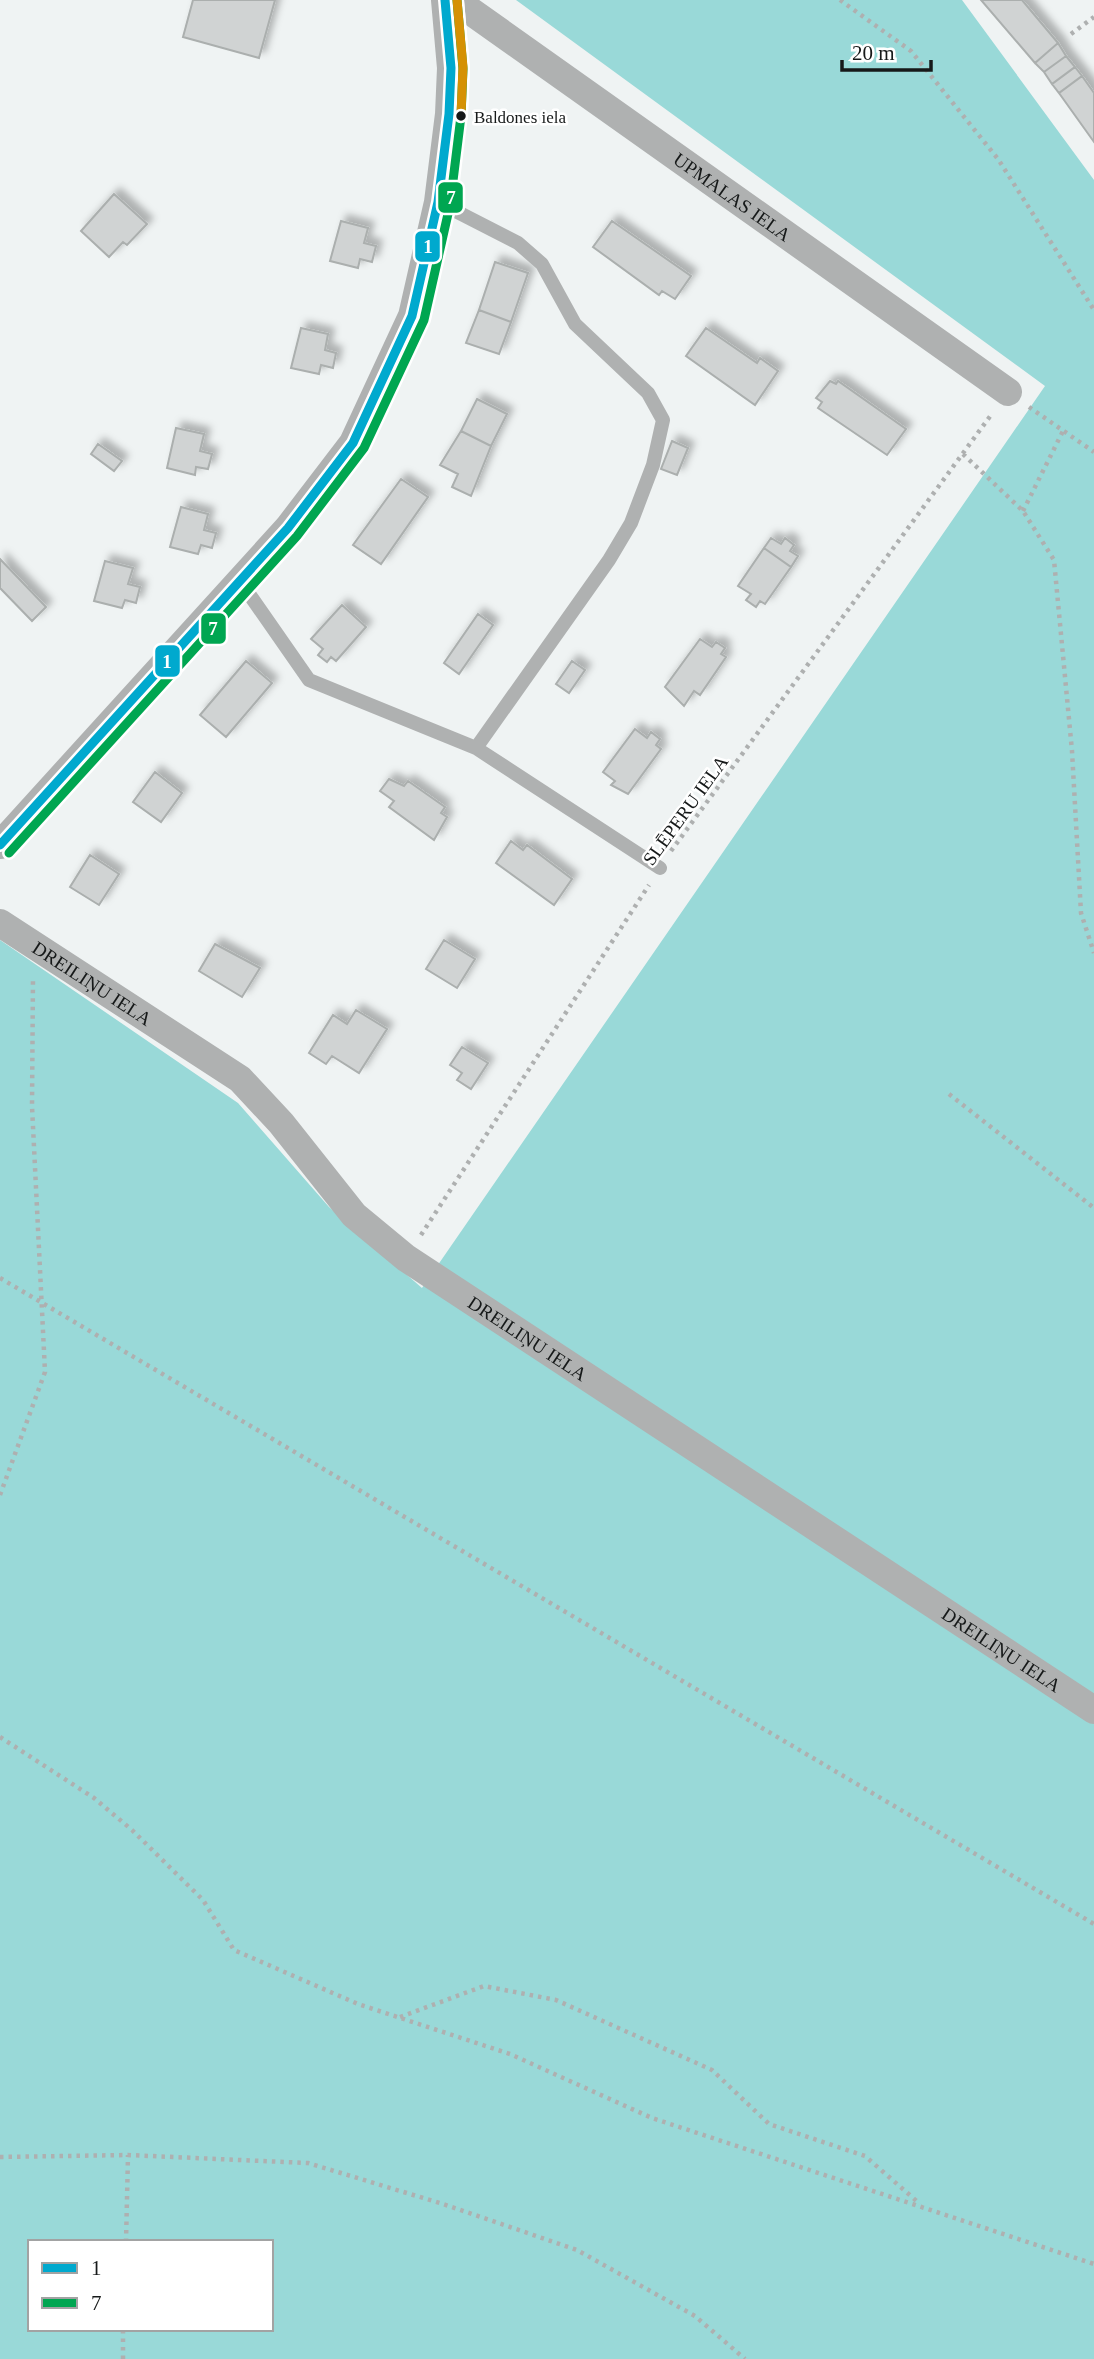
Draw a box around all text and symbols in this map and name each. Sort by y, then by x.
scale bar [842,28,931,72]
text: 20 m [852,41,895,65]
place label: Baldones iela [474,108,567,127]
marker: Baldones iela [454,109,468,123]
street label: UPMALAS IELA [669,148,795,246]
line badge: 7 [437,181,464,214]
text: 7 [446,187,456,208]
line badge: 1 [414,230,441,263]
text: 1 [423,236,433,257]
line badge: 7 [200,612,227,645]
text: 7 [208,618,218,639]
line badge: 1 [154,644,181,678]
text: 1 [162,651,172,672]
street label: SLĒPERU IELA [639,751,732,869]
street label: DREILIŅU IELA [28,937,156,1030]
street label: DREILIŅU IELA [464,1292,591,1385]
street label: DREILIŅU IELA [938,1603,1065,1696]
legend [28,2240,273,2331]
text: 1 [91,2256,102,2280]
text: 7 [91,2291,102,2315]

